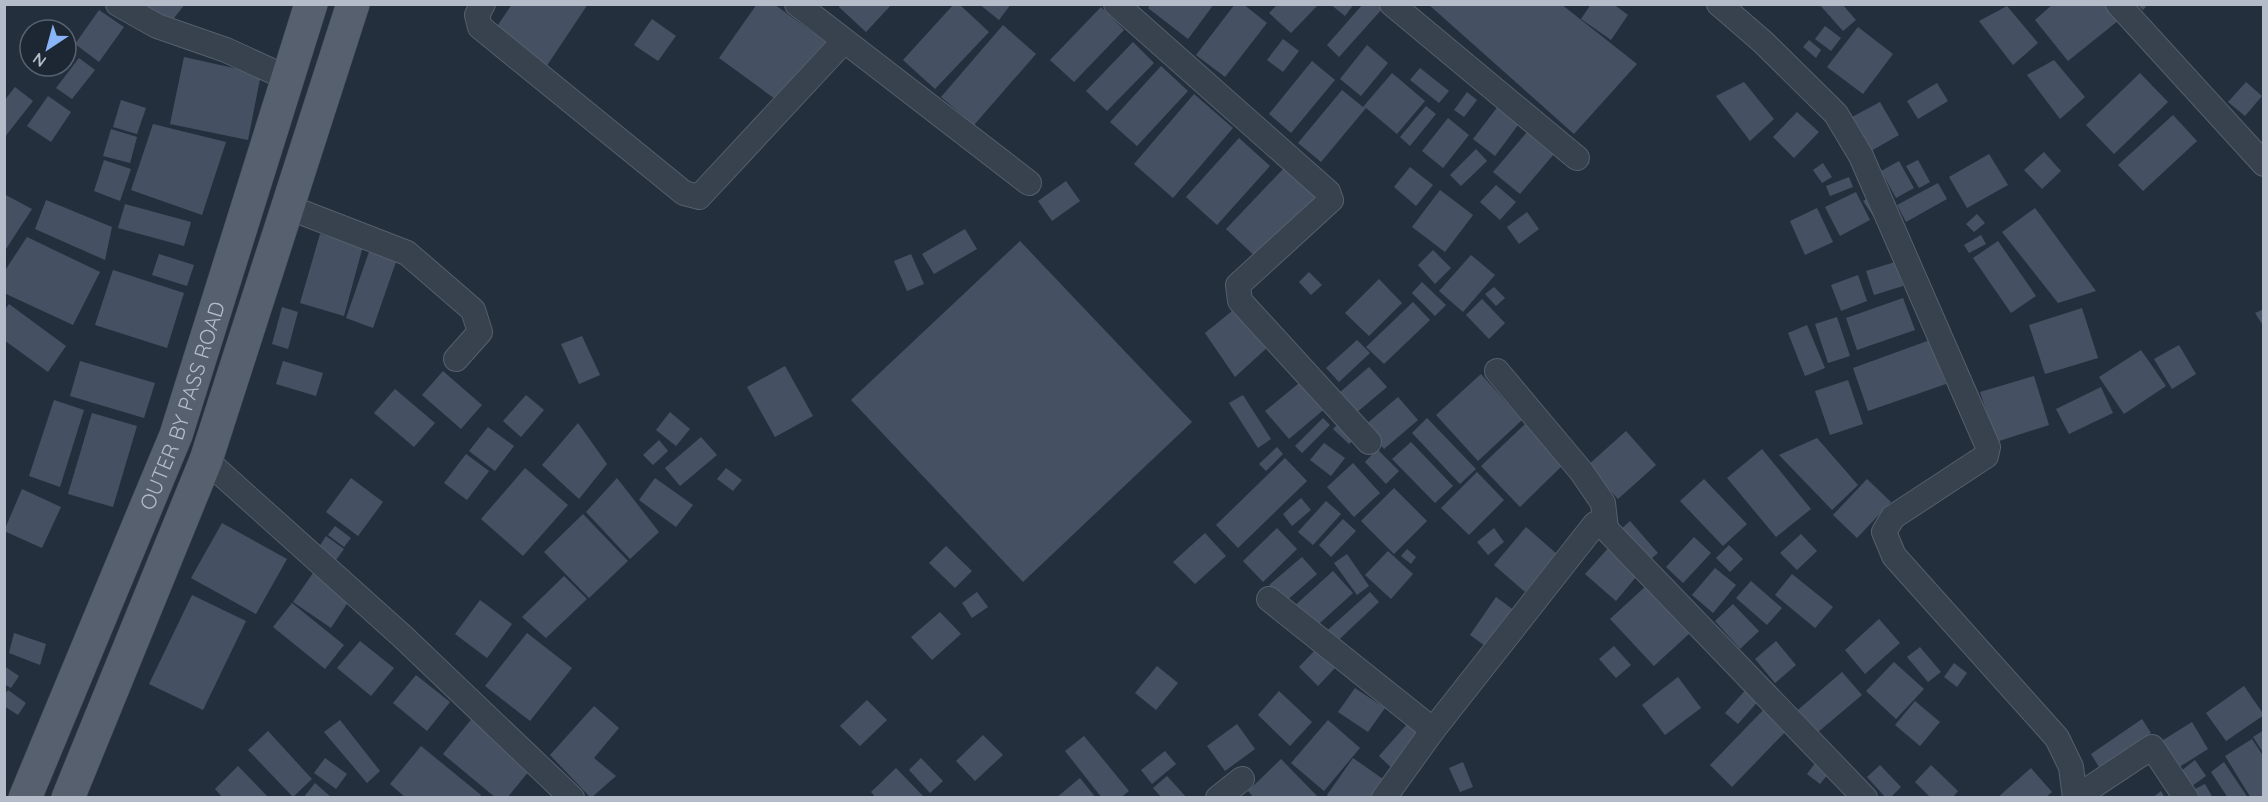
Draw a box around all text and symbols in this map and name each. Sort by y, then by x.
north arrow [18,18,78,78]
text: N [29,49,50,72]
street label: OUTER BY PASS ROAD [133,298,230,514]

